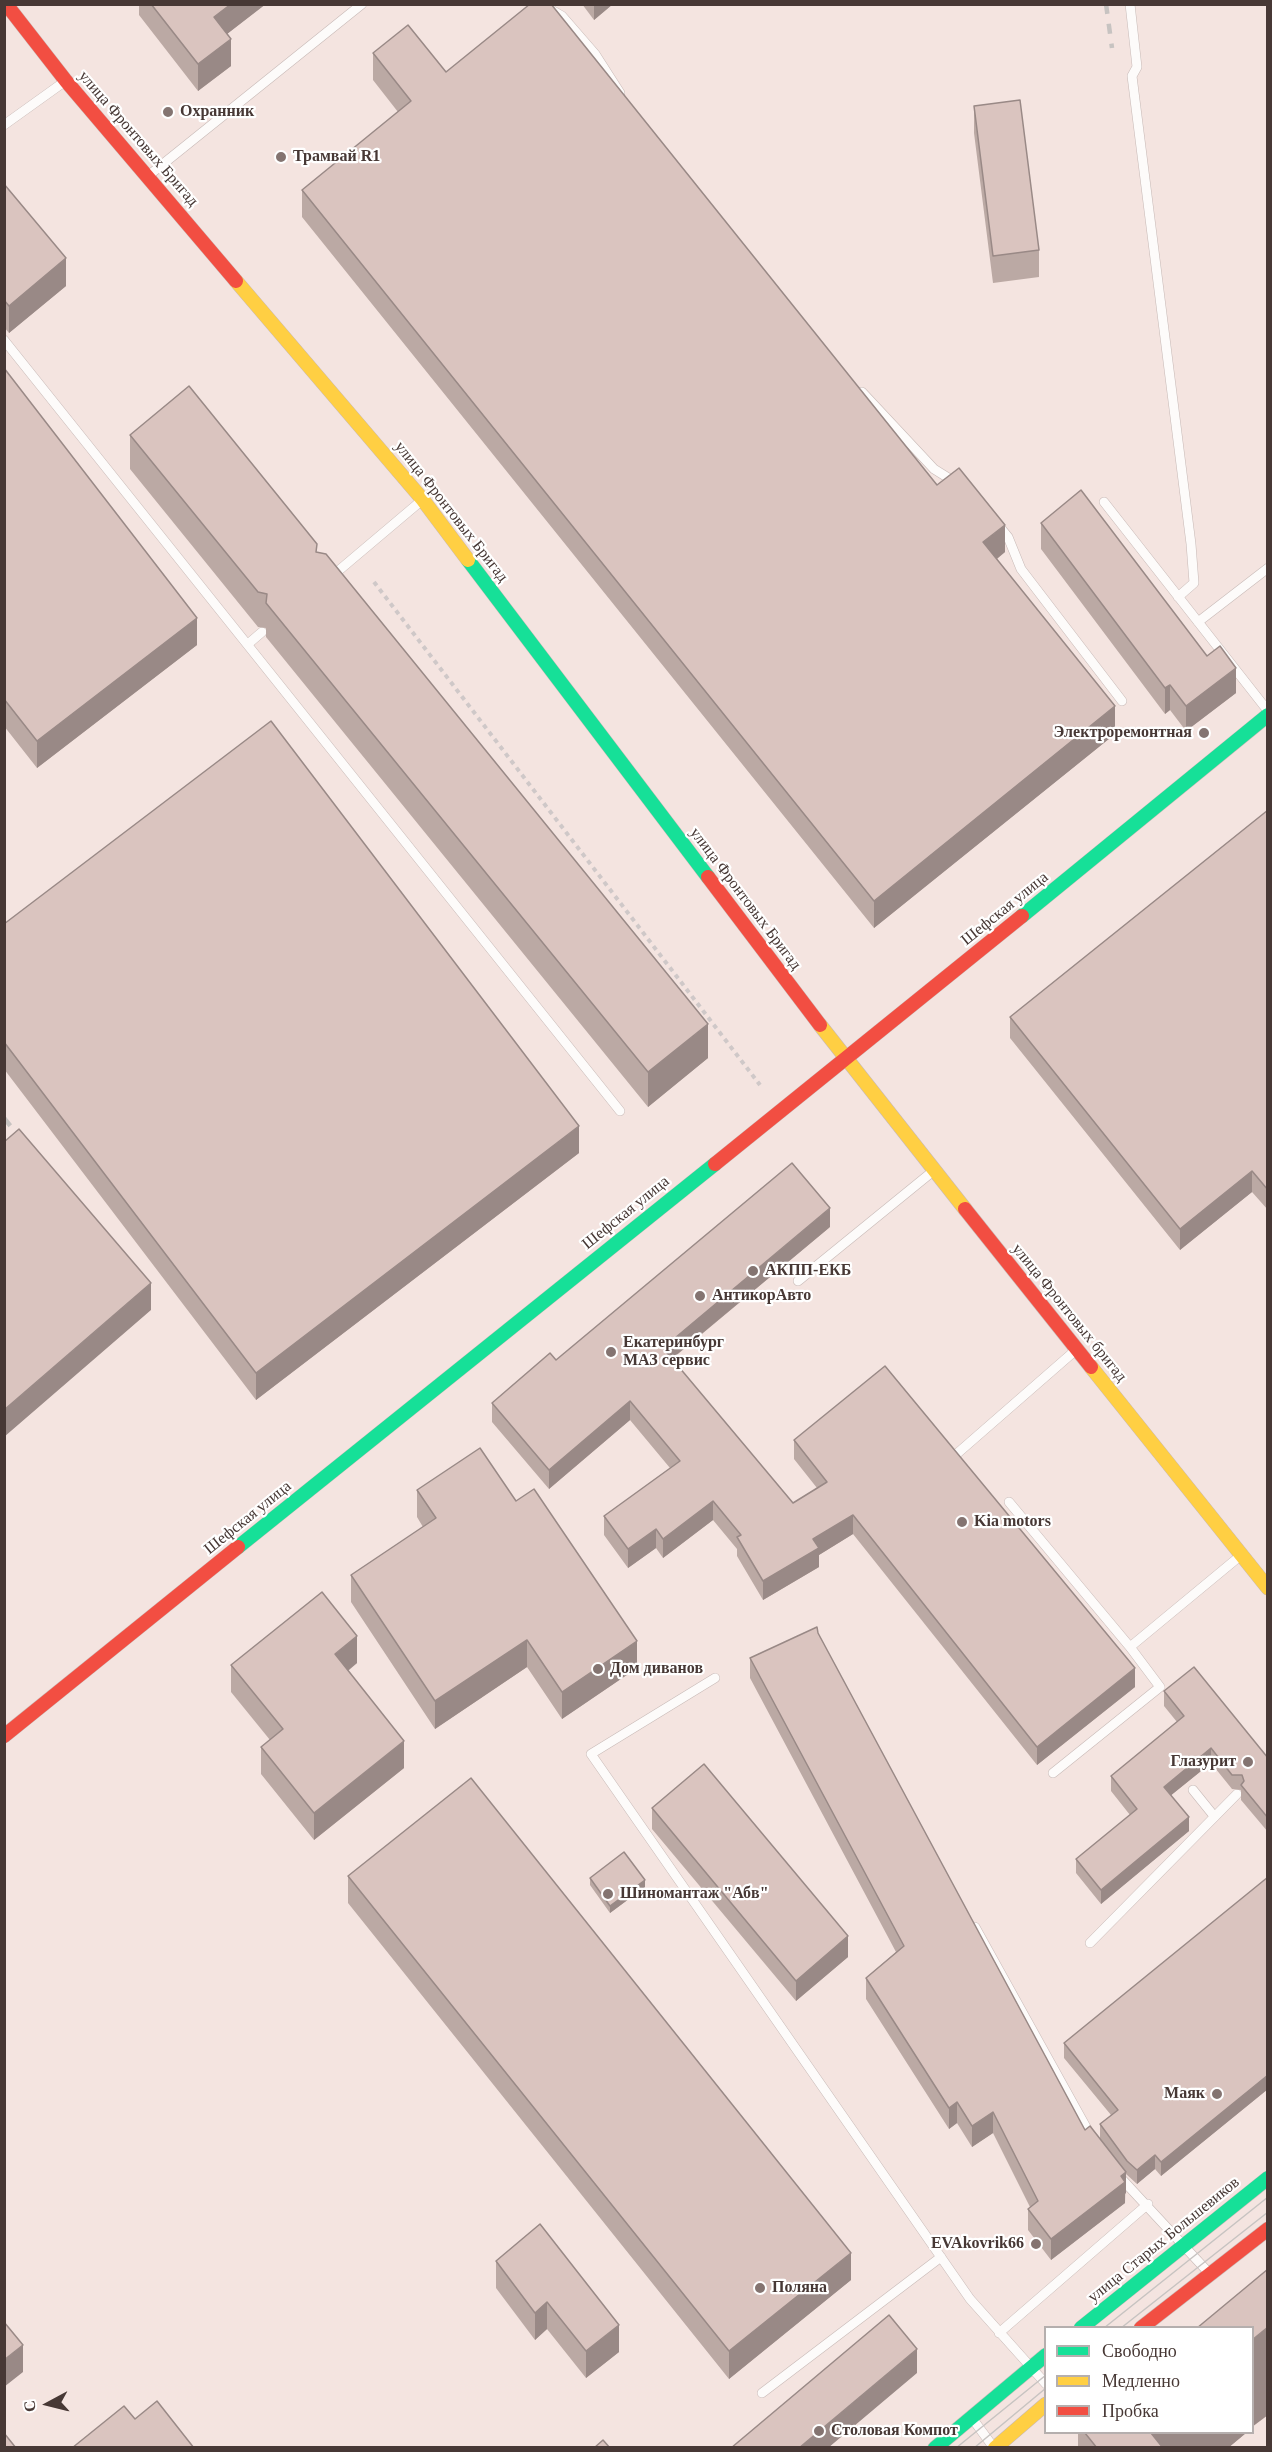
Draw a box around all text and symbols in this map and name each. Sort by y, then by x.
street label: улица Фронтовых Бригад [74,67,202,211]
place label: Охранник [180,102,254,122]
marker: Охранник [161,105,175,119]
place label: Трамвай R1 [293,147,380,167]
marker: Трамвай R1 [274,150,288,164]
street label: улица Фронтовых Бригад [390,438,512,586]
place label: Электроремонтная [1053,723,1192,743]
marker: Электроремонтная [1197,726,1211,740]
street label: улица Фронтовых Бригад [685,824,805,974]
street label: Шефская улица [958,868,1052,950]
street label: Шефская улица [579,1172,673,1254]
street label: улица Фронтовых бригад [1007,1240,1131,1386]
place label: АКПП-ЕКБ [765,1261,851,1281]
marker: АКПП-ЕКБ [746,1264,760,1278]
place label: АнтикорАвто [712,1286,811,1306]
marker: АнтикорАвто [693,1289,707,1303]
place label: Екатеринбург МАЗ сервис [623,1333,724,1371]
marker: Екатеринбург МАЗ сервис [604,1345,618,1359]
street label: Шефская улица [201,1477,295,1559]
place label: Kia motors [974,1512,1051,1532]
marker: Kia motors [955,1515,969,1529]
place label: Дом диванов [610,1659,703,1679]
marker: Дом диванов [591,1662,605,1676]
place label: Глазурит [1171,1752,1236,1772]
marker: Глазурит [1241,1755,1255,1769]
place label: Шиномантаж "Абв" [620,1884,769,1904]
marker: Шиномантаж "Абв" [601,1887,615,1901]
place label: Маяк [1164,2084,1205,2104]
marker: Маяк [1210,2087,1224,2101]
street label: улица Старых Большевиков [1084,2173,1244,2307]
place label: EVAkovrik66 [931,2234,1024,2254]
marker: EVAkovrik66 [1029,2237,1043,2251]
place label: Поляна [772,2278,827,2298]
marker: Поляна [753,2281,767,2295]
legend [1044,2326,1254,2434]
text: Свободно [1102,2341,1177,2361]
text: Медленно [1102,2371,1180,2391]
north arrow [18,2374,78,2434]
text: С [20,2399,39,2413]
text: Пробка [1102,2401,1159,2421]
place label: Столовая Компот [831,2421,958,2441]
marker: Столовая Компот [812,2424,826,2438]

